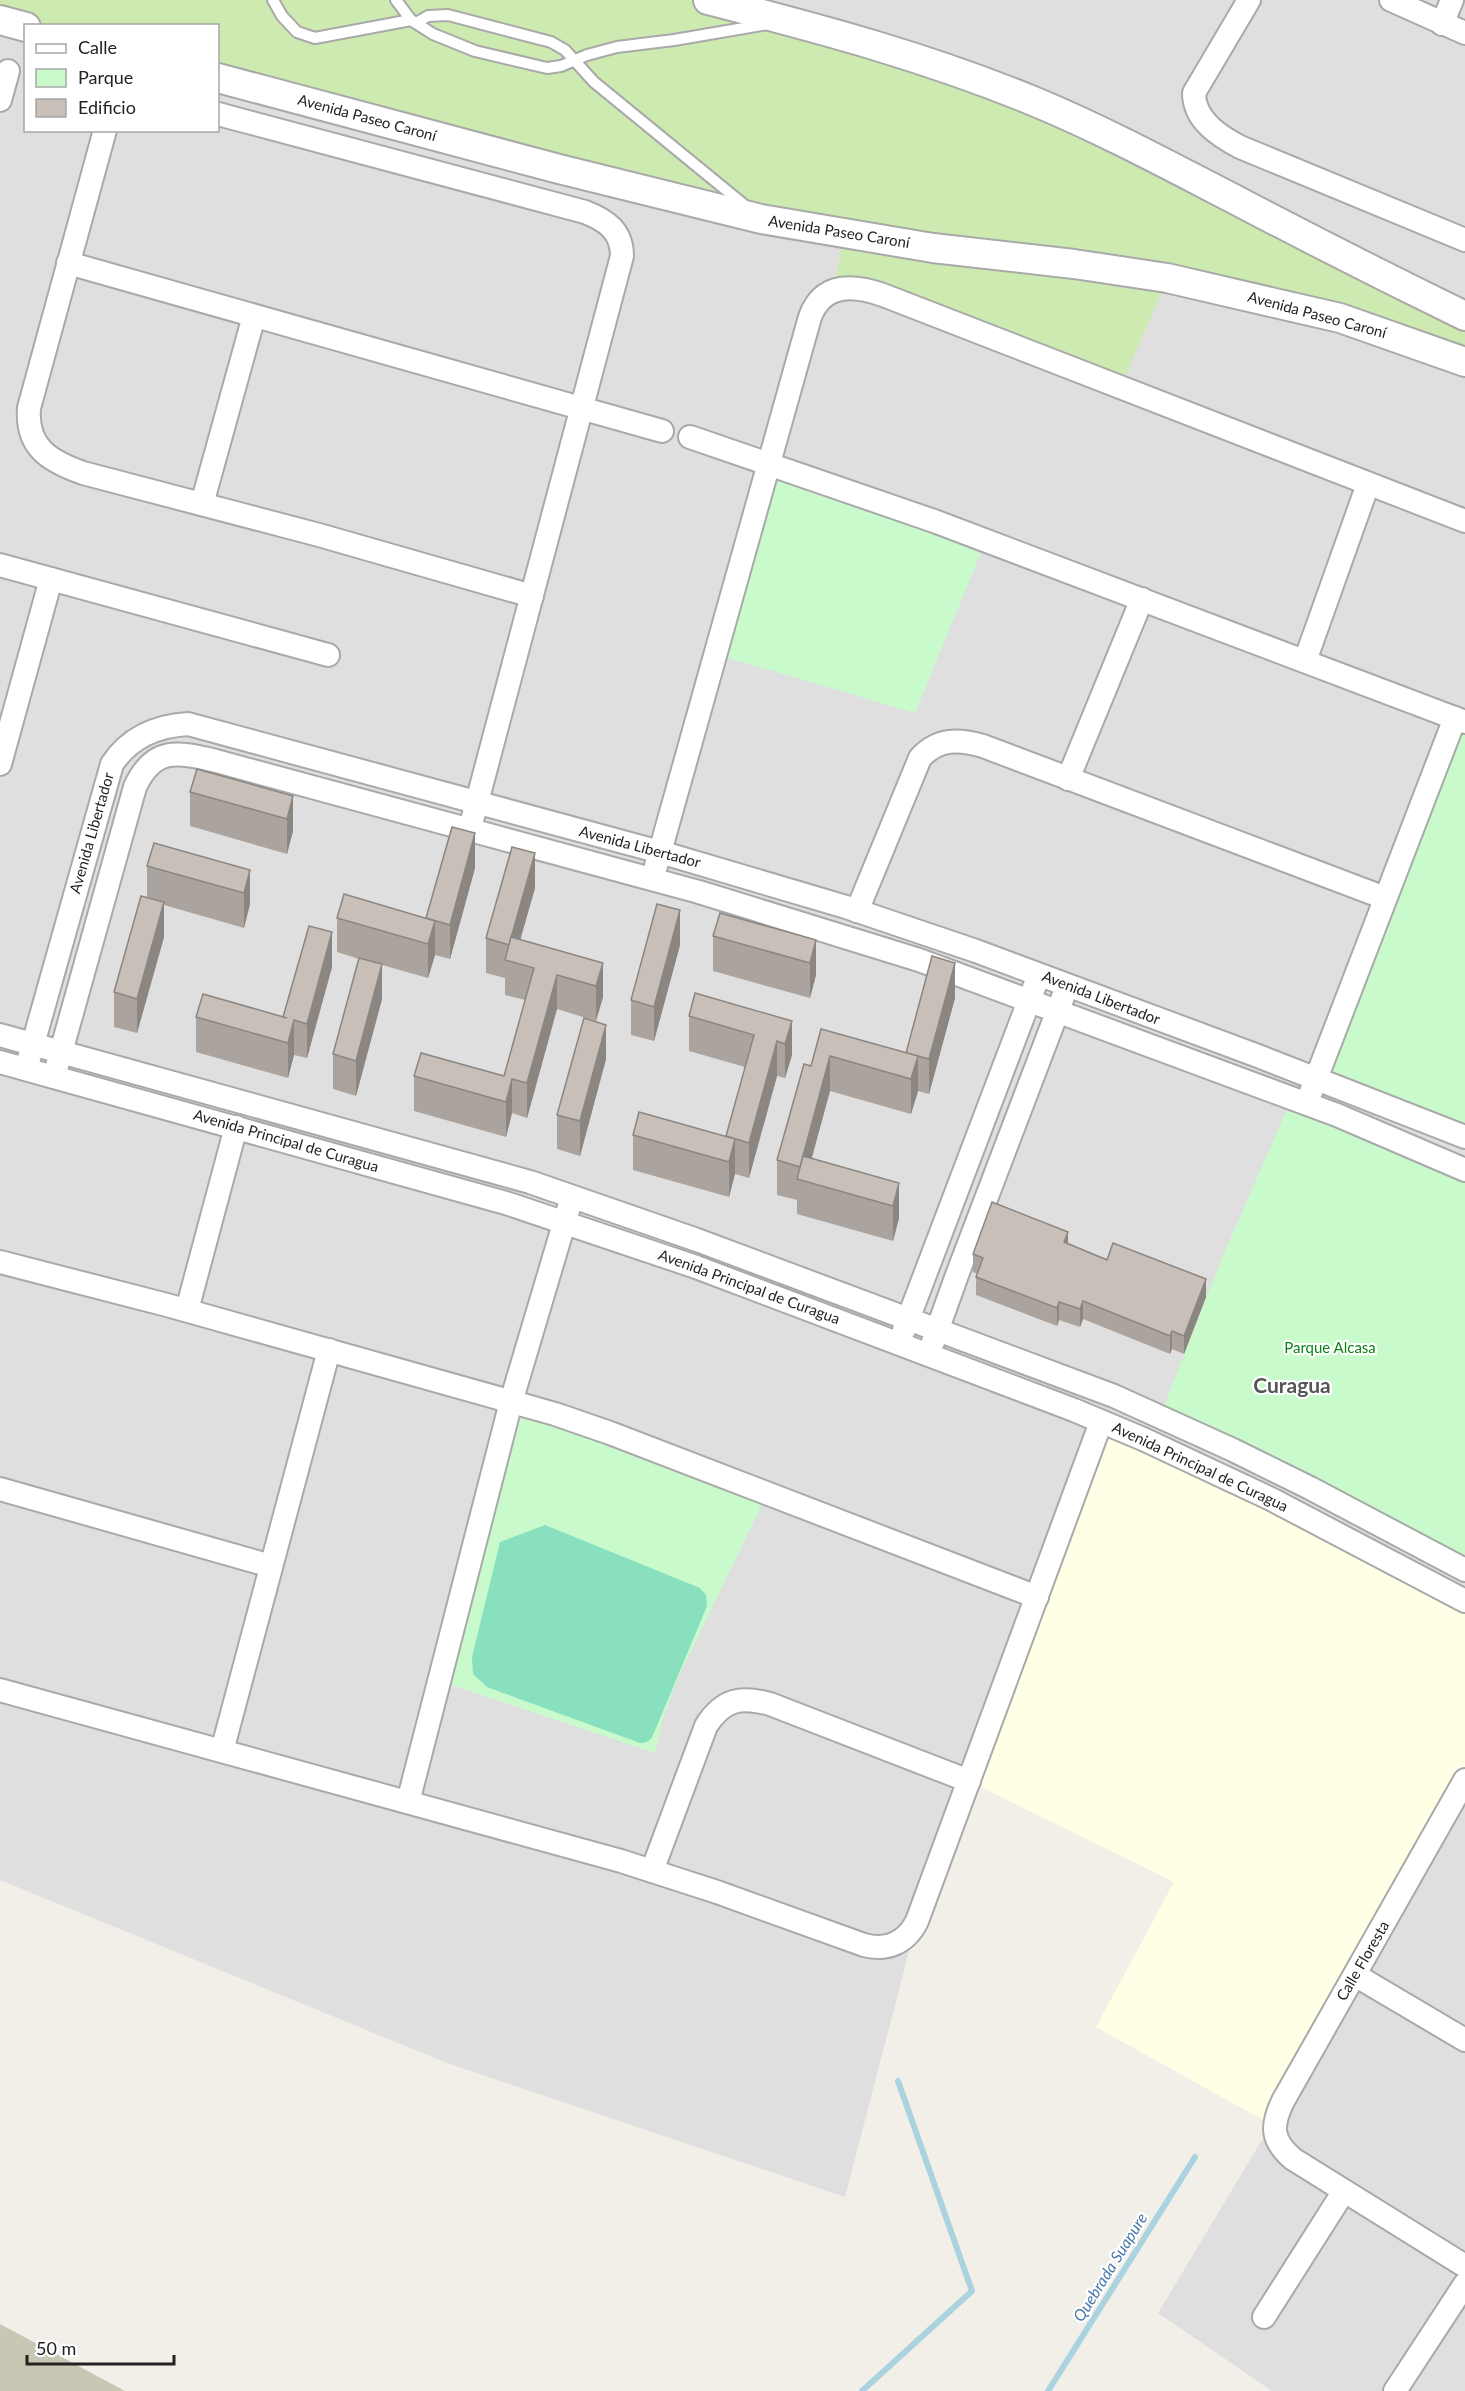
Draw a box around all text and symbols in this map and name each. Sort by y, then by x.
legend [24,24,219,132]
text: Calle [78,36,117,58]
text: Parque [78,66,133,88]
street label: Avenida Paseo Caroní [296,90,440,145]
text: Edificio [78,96,136,118]
street label: Avenida Paseo Caroní [767,211,912,251]
street label: Avenida Paseo Caroní [1246,287,1390,342]
street label: Avenida Libertador [65,770,117,895]
street label: Avenida Libertador [578,821,703,871]
street label: Avenida Libertador [1040,966,1163,1028]
street label: Avenida Principal de Curagua [192,1105,381,1175]
street label: Avenida Principal de Curagua [656,1245,843,1327]
park label: Parque Alcasa [1284,1338,1376,1356]
district label: Curagua [1253,1372,1331,1397]
street label: Avenida Principal de Curagua [1110,1417,1291,1515]
street label: Calle Floresta [1332,1917,1392,2004]
water label: Quebrada Suapure [1069,2209,1151,2325]
scale bar [27,2328,174,2366]
text: 50 m [36,2337,76,2359]

